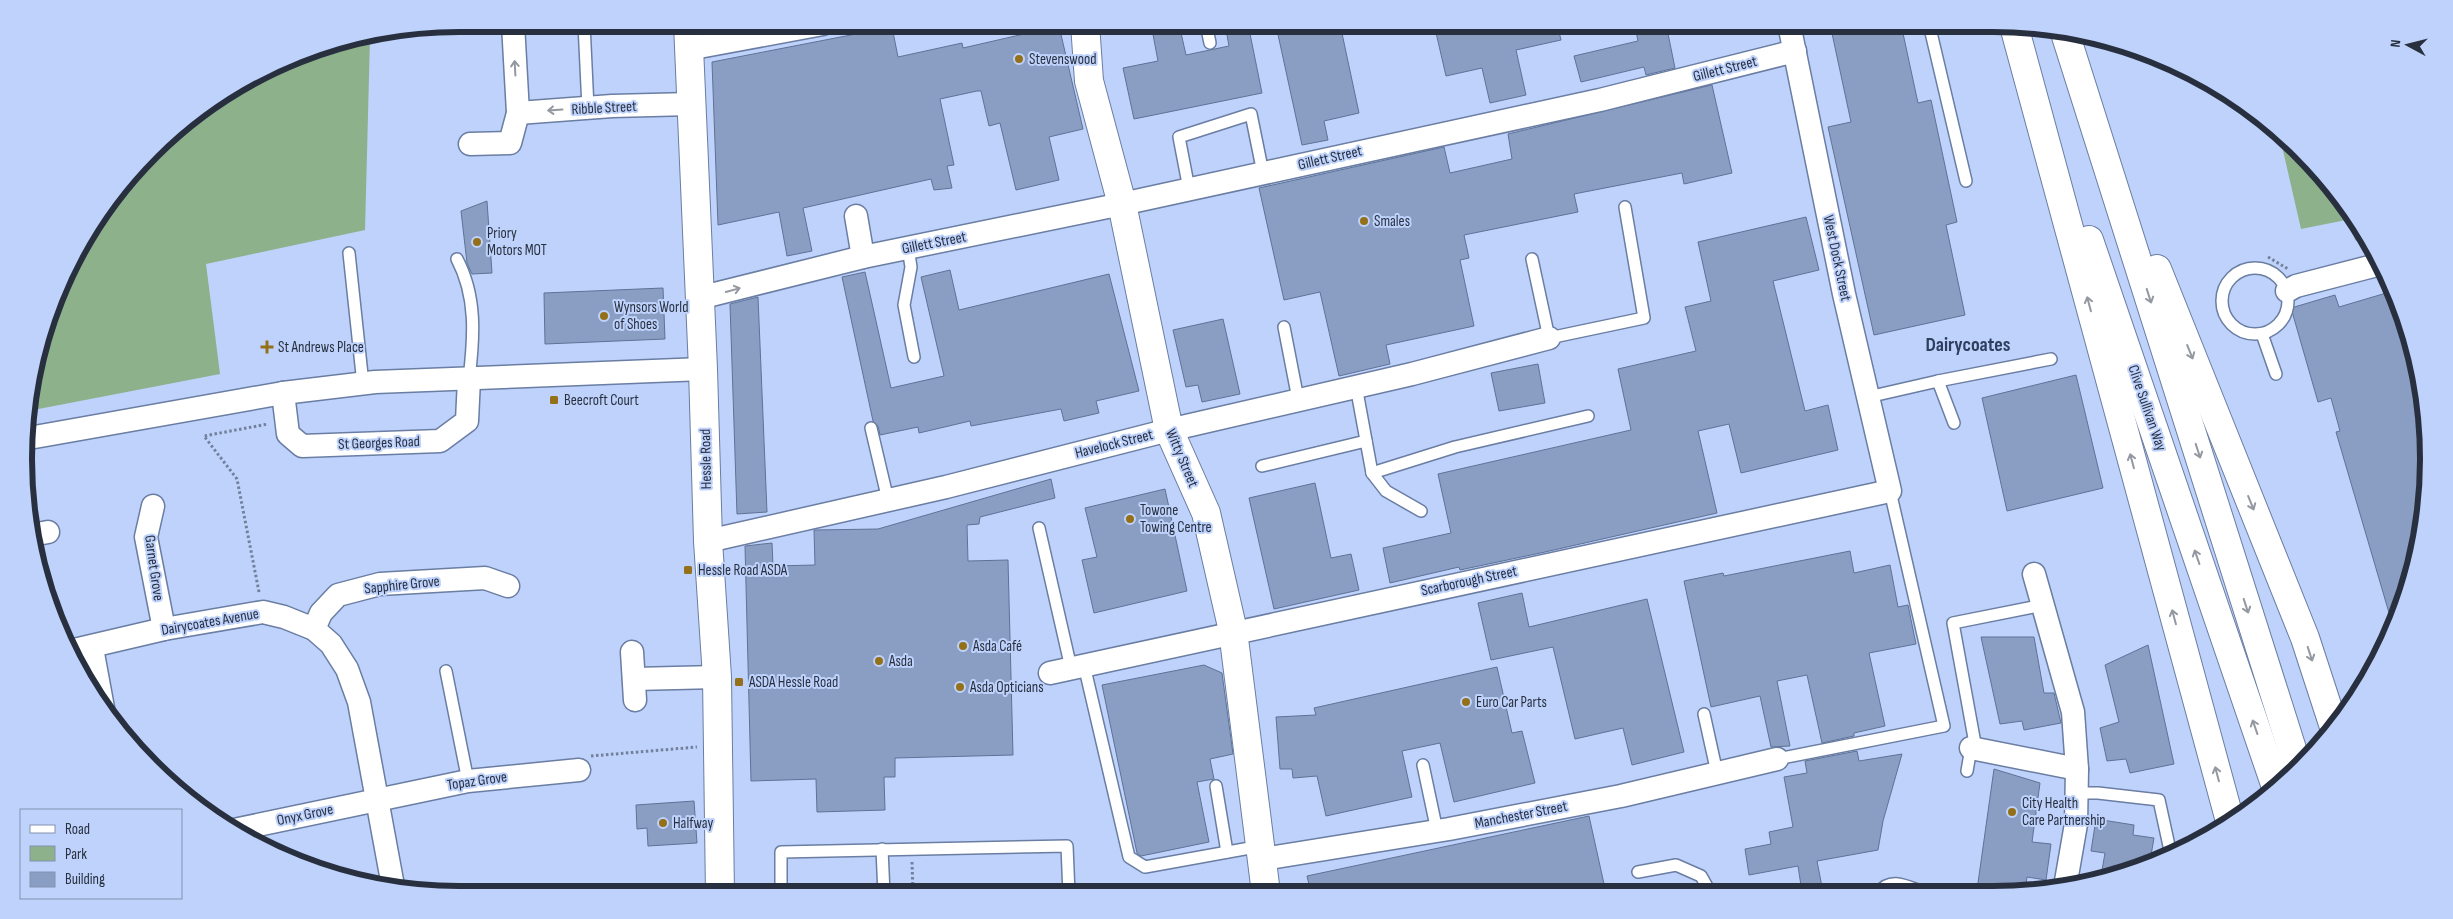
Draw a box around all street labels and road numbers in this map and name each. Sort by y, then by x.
street label: Gillett Street [1691,52,1759,86]
street label: Ribble Street [571,97,637,119]
street label: Gillett Street [1296,141,1364,175]
street label: West Dock Street [1819,213,1855,303]
street label: Gillett Street [900,227,968,259]
street label: Clive Sullivan Way [2123,363,2171,454]
street label: Havelock Street [1073,425,1155,463]
street label: Witty Street [1161,426,1203,490]
street label: Hessle Road [696,429,716,489]
street label: St Georges Road [338,432,420,454]
street label: Garnet Grove [140,534,168,602]
street label: Scarborough Street [1419,561,1519,600]
street label: Sapphire Grove [363,572,441,598]
street label: Dairycoates Avenue [160,604,260,640]
street label: Topaz Grove [446,767,508,795]
street label: Manchester Street [1473,797,1569,833]
street label: Onyx Grove [275,800,335,830]

